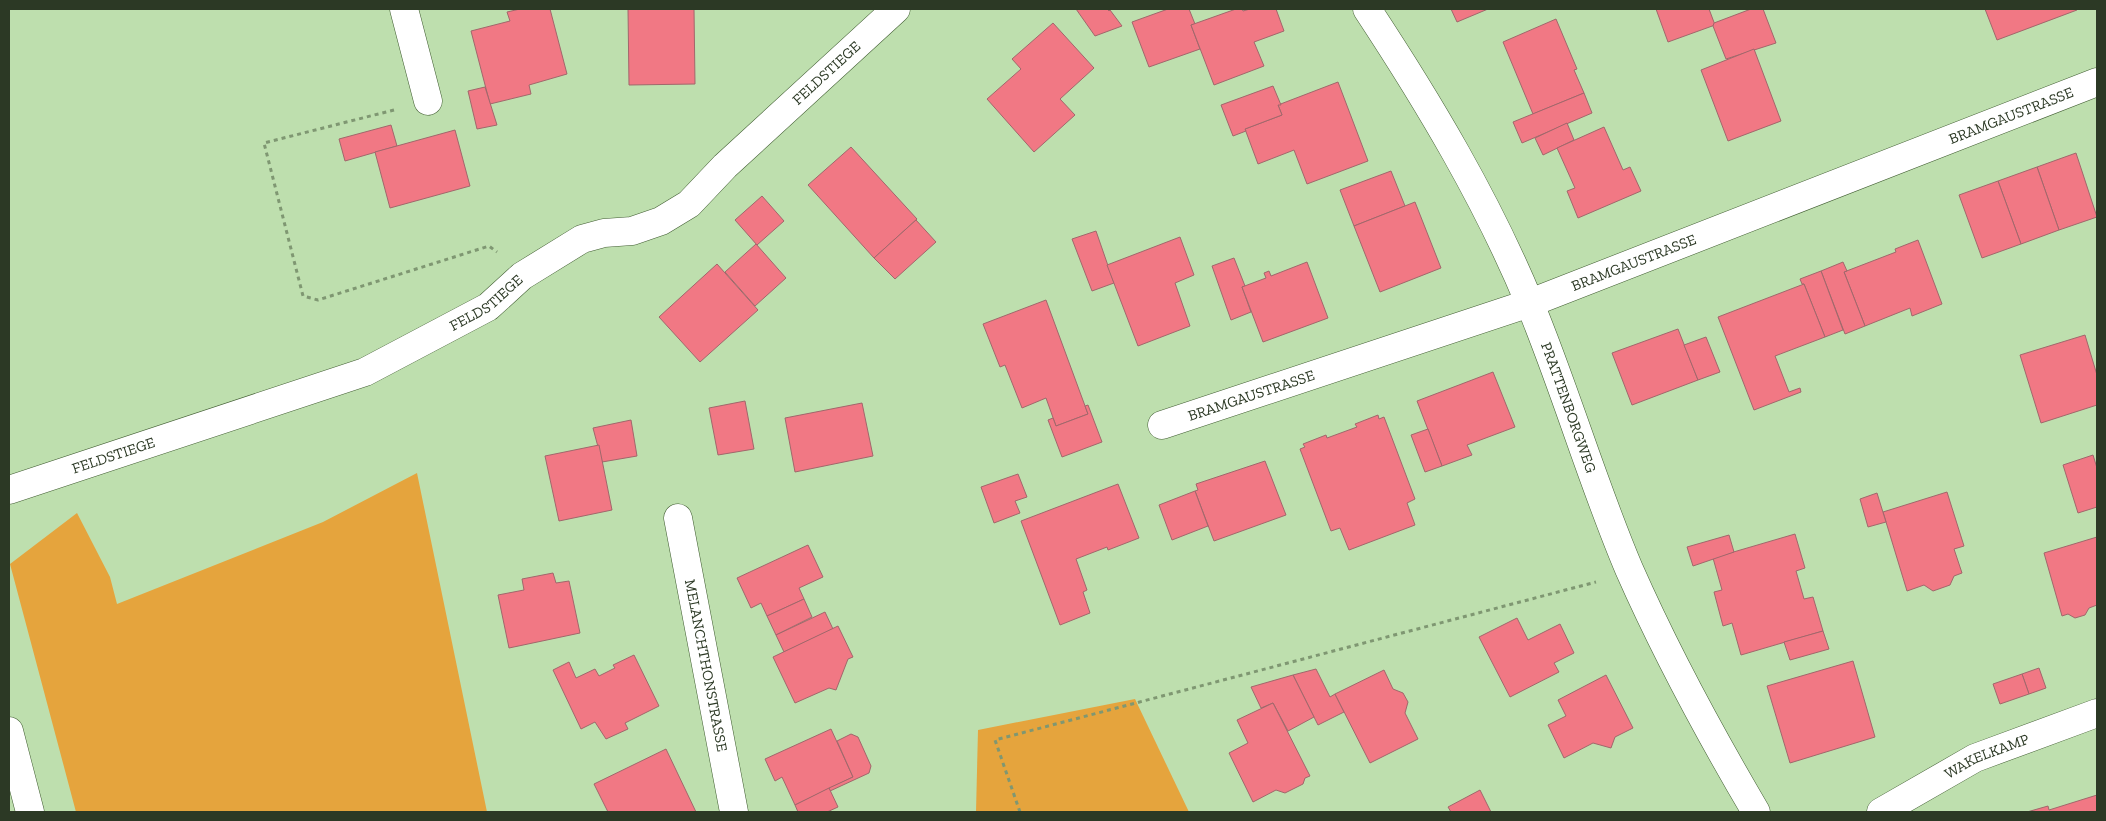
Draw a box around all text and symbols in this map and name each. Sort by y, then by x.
street label: FELDSTIEGE [789,37,864,109]
street label: BRAMGAUSTRASSE [1946,83,2076,148]
street label: BRAMGAUSTRASSE [1569,230,1699,295]
street label: FELDSTIEGE [446,271,527,335]
street label: PRATTENBORGWEG [1537,340,1600,475]
street label: BRAMGAUSTRASSE [1186,366,1317,425]
street label: FELDSTIEGE [70,433,157,477]
street label: MELANCHTHONSTRASSE [681,578,731,753]
street label: WAKELKAMP [1941,730,2032,783]

